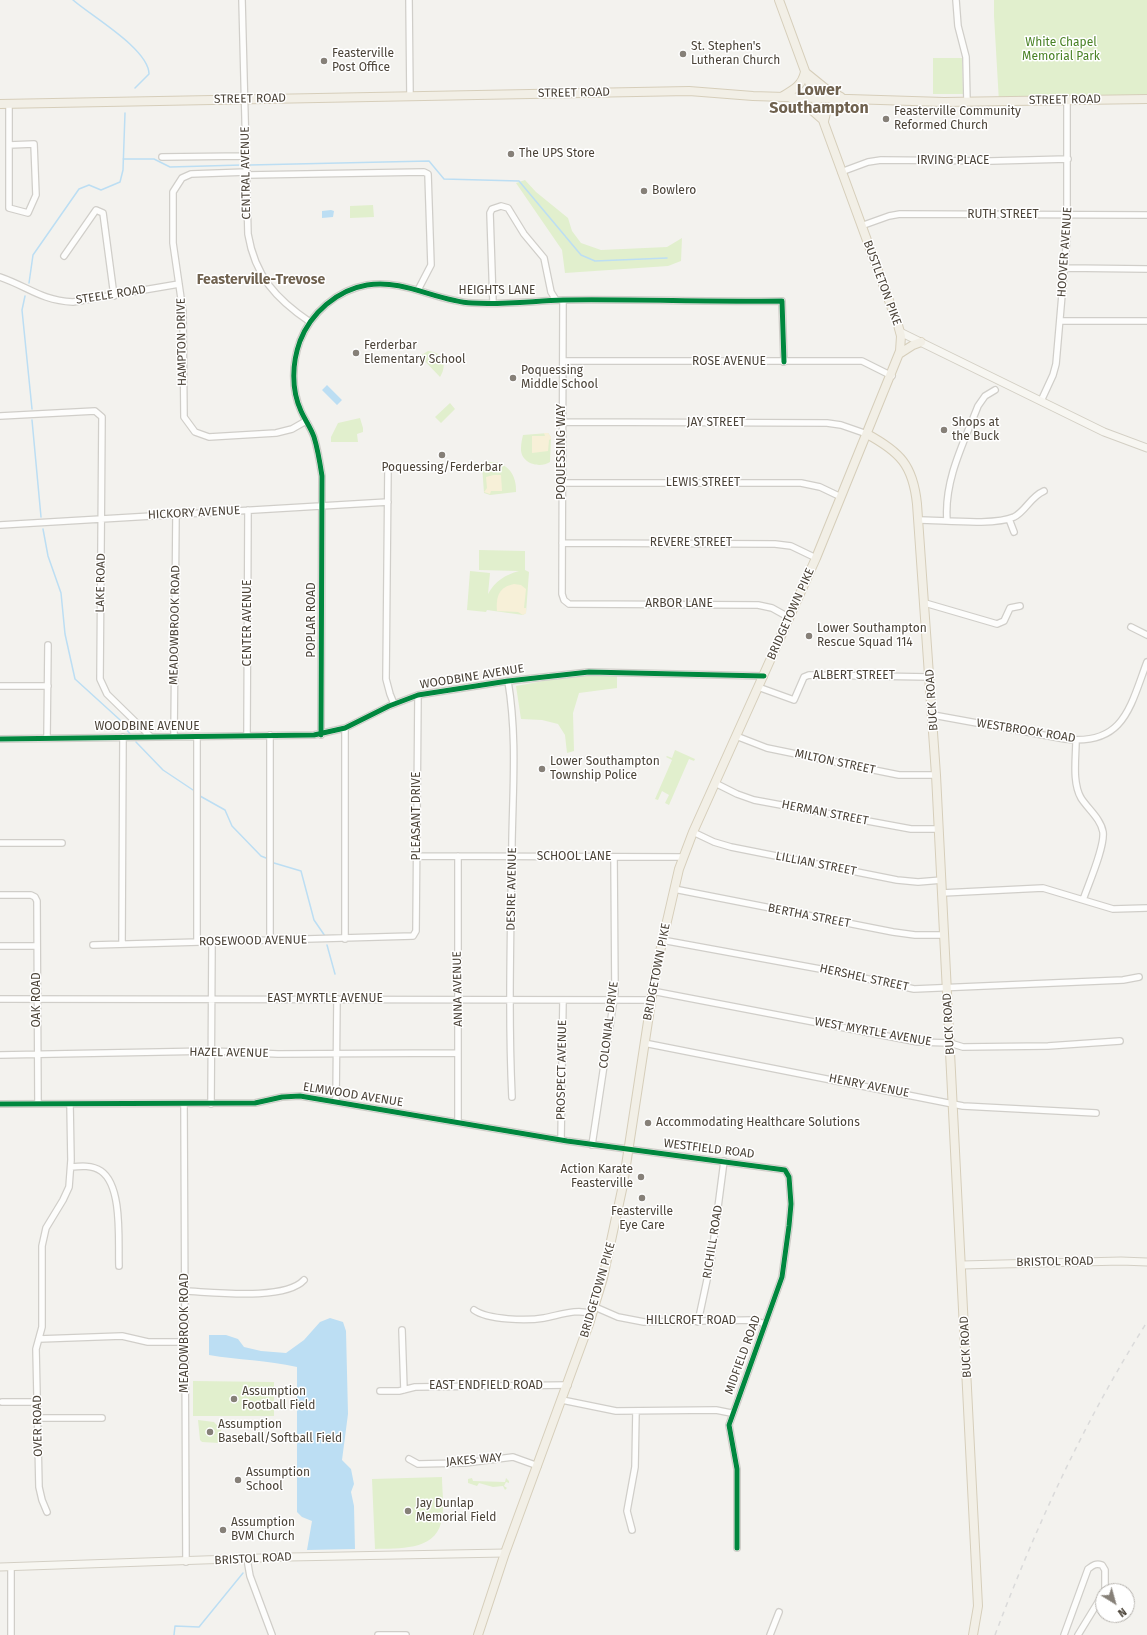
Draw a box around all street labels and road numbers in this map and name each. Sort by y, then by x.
street label: STREET ROAD [538,85,610,101]
street label: STREET ROAD [214,91,286,107]
street label: STREET ROAD [1029,92,1101,108]
street label: CENTRAL AVENUE [238,126,254,220]
street label: IRVING PLACE [917,154,989,168]
street label: HOOVER AVENUE [1055,206,1075,298]
street label: RUTH STREET [967,208,1039,222]
street label: BUSTLETON PIKE [860,238,904,328]
street label: STEELE ROAD [75,282,147,308]
street label: HEIGHTS LANE [458,284,536,298]
street label: HAMPTON DRIVE [174,298,190,386]
street label: ROSE AVENUE [692,355,766,369]
street label: POQUESSING WAY [555,404,569,500]
street label: JAY STREET [687,416,745,430]
street label: LEWIS STREET [666,476,740,490]
street label: HICKORY AVENUE [147,503,241,523]
street label: REVERE STREET [650,536,732,550]
street label: LAKE ROAD [93,553,109,613]
street label: MEADOWBROOK ROAD [167,565,183,685]
street label: BRIDGETOWN PIKE [764,566,818,662]
street label: CENTER AVENUE [241,580,255,666]
street label: POPLAR ROAD [305,582,319,658]
street label: ARBOR LANE [645,597,713,611]
street label: WOODBINE AVENUE [419,662,525,692]
street label: BUCK ROAD [923,668,941,732]
street label: ALBERT STREET [813,669,895,683]
street label: WESTBROOK ROAD [976,716,1076,746]
street label: WOODBINE AVENUE [94,720,200,734]
street label: MILTON STREET [793,746,877,778]
street label: PLEASANT DRIVE [410,772,424,860]
street label: HERMAN STREET [780,798,870,828]
street label: DESIRE AVENUE [504,847,520,931]
street label: LILLIAN STREET [774,849,858,879]
street label: SCHOOL LANE [537,850,611,864]
street label: BERTHA STREET [766,901,852,931]
street label: BRIDGETOWN PIKE [640,922,674,1022]
street label: ROSEWOOD AVENUE [199,933,307,949]
street label: ANNA AVENUE [450,951,466,1027]
street label: HERSHEL STREET [818,962,910,994]
street label: OAK ROAD [30,972,44,1028]
street label: COLONIAL DRIVE [596,980,622,1070]
street label: EAST MYRTLE AVENUE [267,992,383,1006]
street label: BUCK ROAD [940,993,958,1055]
street label: WEST MYRTLE AVENUE [813,1015,933,1049]
street label: PROSPECT AVENUE [554,1020,570,1120]
street label: HAZEL AVENUE [189,1045,269,1061]
street label: HENRY AVENUE [827,1071,911,1101]
street label: ELMWOOD AVENUE [302,1080,404,1110]
street label: WESTFIELD ROAD [663,1136,755,1162]
street label: RICHILL ROAD [700,1204,726,1280]
street label: BRIDGETOWN PIKE [577,1240,619,1340]
street label: BRISTOL ROAD [1016,1254,1094,1270]
street label: MEADOWBROOK ROAD [178,1273,192,1393]
street label: MIDFIELD ROAD [722,1313,764,1397]
street label: HILLCROFT ROAD [646,1314,736,1328]
street label: BUCK ROAD [957,1316,975,1378]
street label: EAST ENDFIELD ROAD [429,1379,543,1393]
street label: OVER ROAD [30,1395,46,1457]
street label: JAKES WAY [445,1450,503,1470]
street label: BRISTOL ROAD [214,1550,292,1568]

